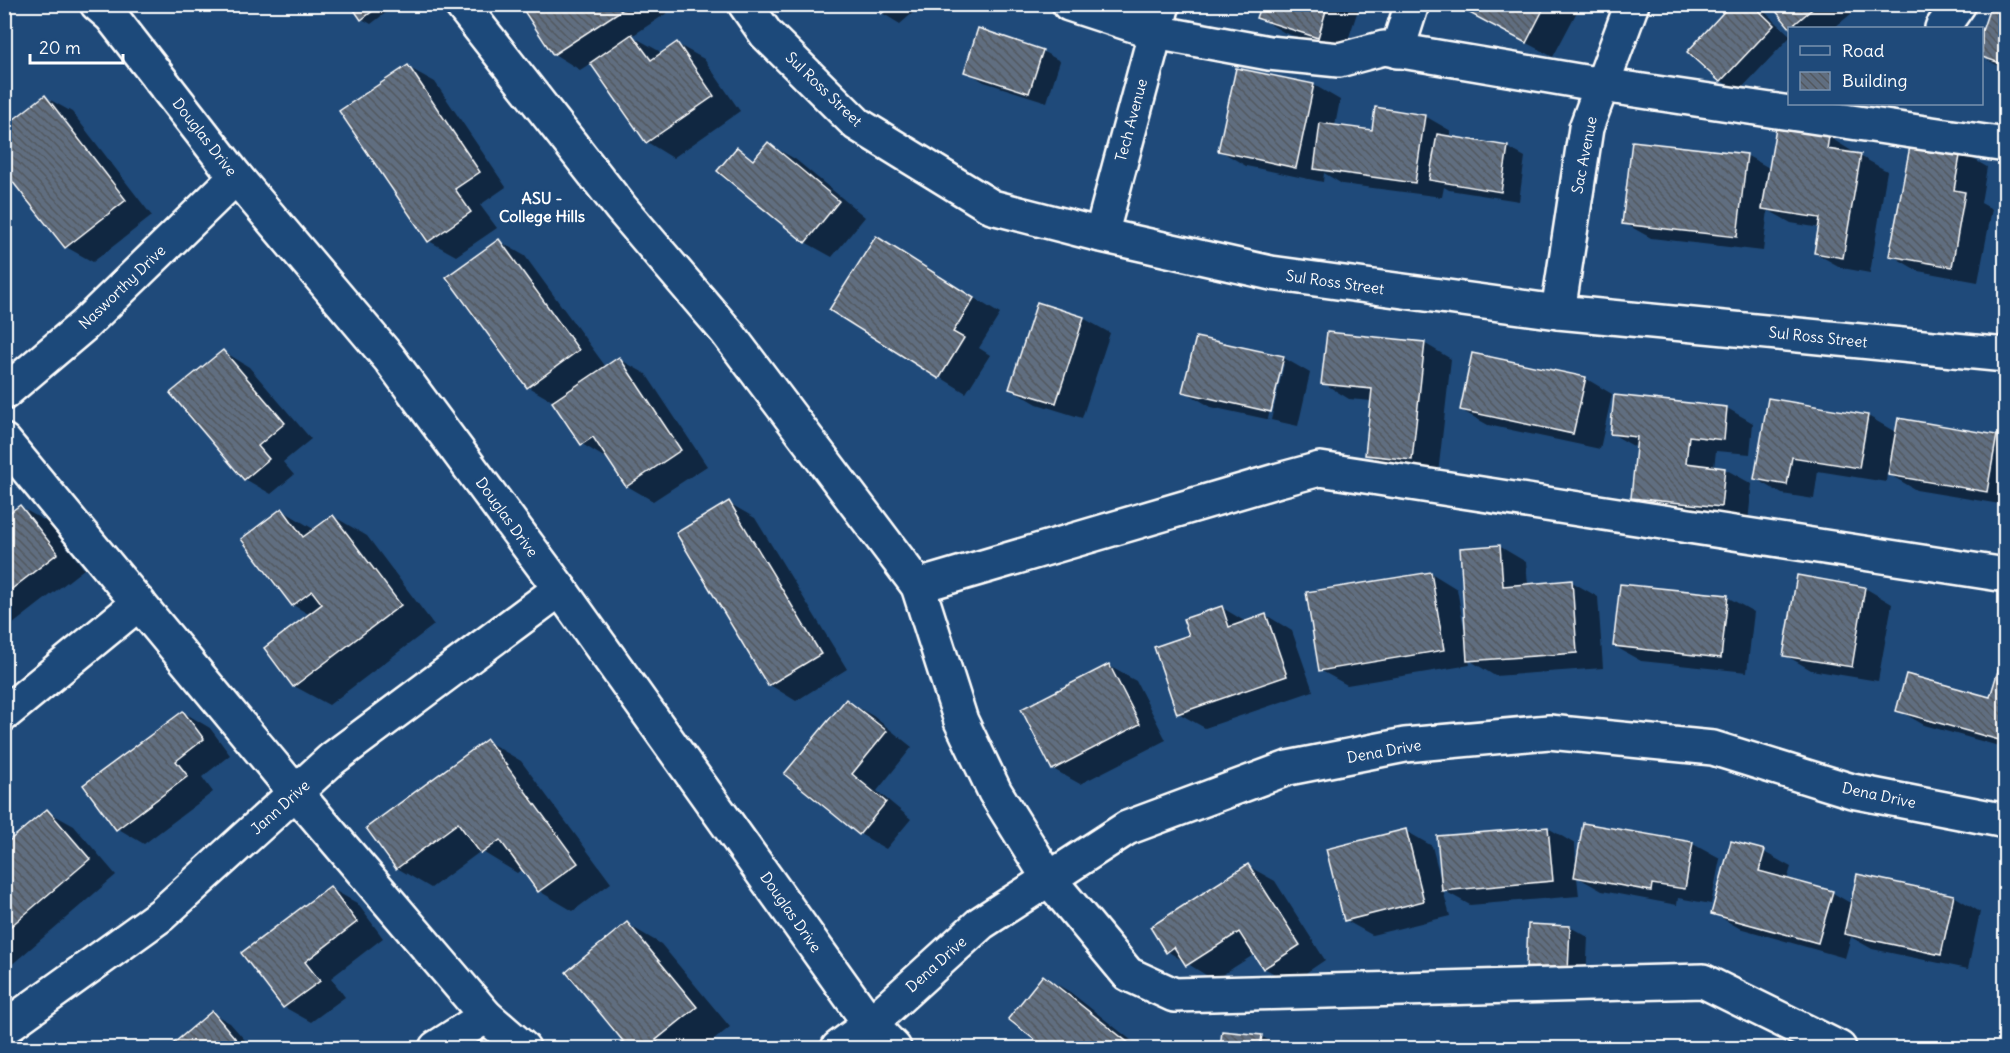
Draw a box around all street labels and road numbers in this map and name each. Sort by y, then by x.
street label: Sul Ross Street [782,48,866,130]
street label: Tech Avenue [1111,76,1151,164]
street label: Douglas Drive [169,94,241,180]
street label: Sac Avenue [1567,115,1601,195]
street label: Nasworthy Drive [75,241,169,333]
street label: Sul Ross Street [1285,266,1385,298]
street label: Sul Ross Street [1768,322,1868,352]
street label: Douglas Drive [472,473,542,561]
street label: Dena Drive [1345,735,1423,767]
street label: Jann Drive [247,776,313,838]
street label: Dena Drive [1840,778,1918,812]
street label: Douglas Drive [756,868,826,956]
street label: Dena Drive [902,932,970,996]

